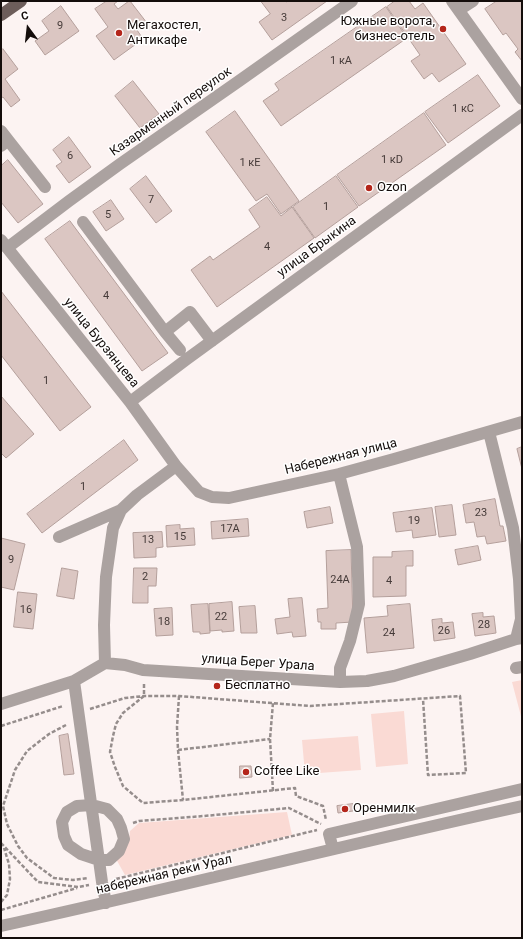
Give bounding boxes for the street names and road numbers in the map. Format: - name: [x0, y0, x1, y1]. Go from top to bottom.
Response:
- street label: Казарменный переулок: [107, 64, 235, 160]
- street label: улица Брыкина: [275, 213, 359, 281]
- street label: улица Бурзянцева: [60, 295, 142, 391]
- street label: Набережная улица: [283, 435, 399, 479]
- street label: улица Берег Урала: [201, 651, 315, 675]
- street label: набережная реки Урал: [94, 852, 234, 898]

